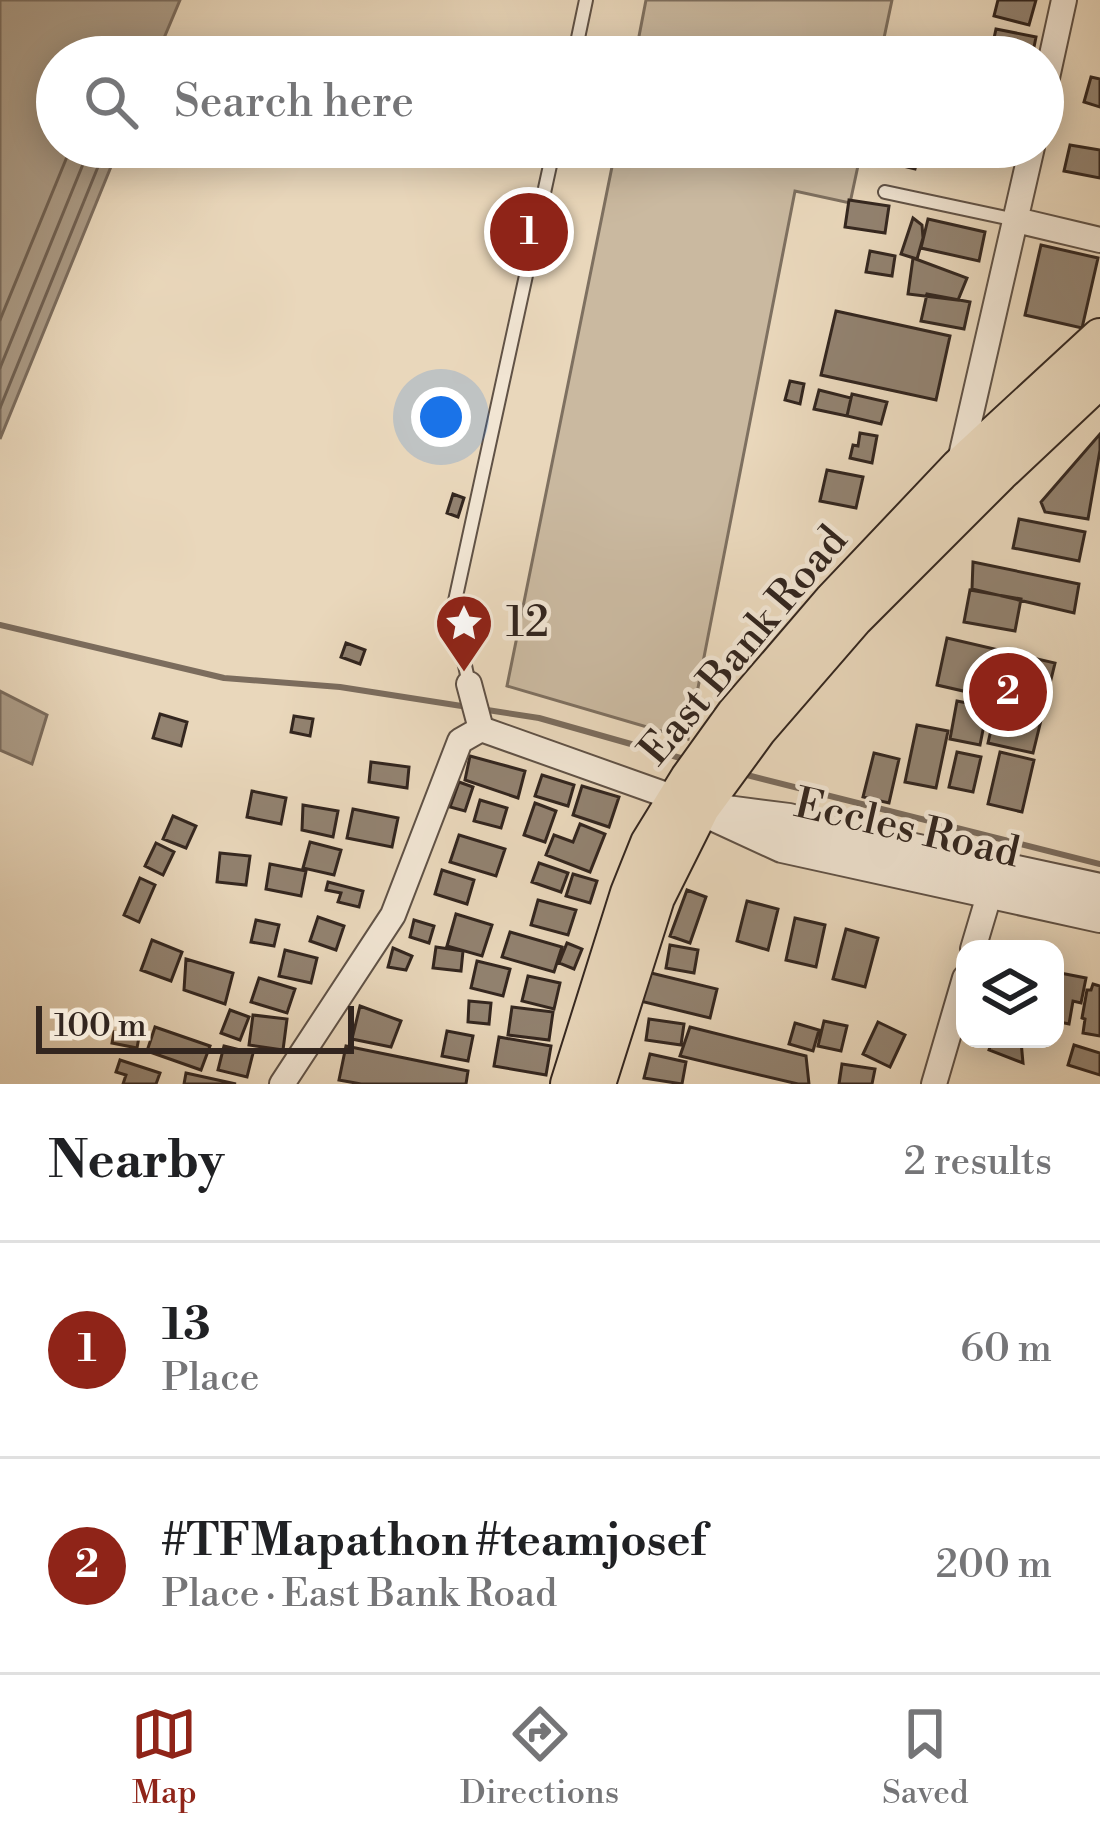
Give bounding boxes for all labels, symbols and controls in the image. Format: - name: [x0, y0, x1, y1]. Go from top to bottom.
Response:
- search box: [36, 36, 1064, 168]
- icon: search: [78, 69, 144, 135]
- text: Search here: [174, 74, 414, 131]
- pin: 1: [490, 187, 568, 277]
- your location: [411, 387, 471, 447]
- street label: East Bank Road: [628, 515, 860, 777]
- place icon: 12: [433, 592, 495, 674]
- place label: 12: [506, 597, 549, 650]
- pin: 2: [969, 647, 1047, 737]
- street label: Eccles Road: [789, 777, 1025, 881]
- map controls: [956, 940, 1064, 1048]
- button: layers: [956, 940, 1064, 1048]
- scale bar: [36, 1000, 354, 1053]
- text: 100 m: [54, 1006, 147, 1047]
- text: Nearby: [48, 1130, 224, 1194]
- text: 2 results: [904, 1138, 1052, 1187]
- text: 13: [162, 1297, 211, 1354]
- text: 1: [78, 1325, 96, 1374]
- text: 60 m: [960, 1325, 1052, 1374]
- text: Place: [162, 1354, 259, 1403]
- text: #TFMapathon #teamjosef: [162, 1513, 706, 1570]
- text: 2: [75, 1541, 99, 1590]
- text: 200 m: [936, 1541, 1052, 1590]
- text: Place · East Bank Road: [162, 1570, 557, 1619]
- tab: Map: [131, 1701, 197, 1814]
- tab: Directions: [460, 1701, 619, 1814]
- tab: Saved: [882, 1701, 969, 1814]

